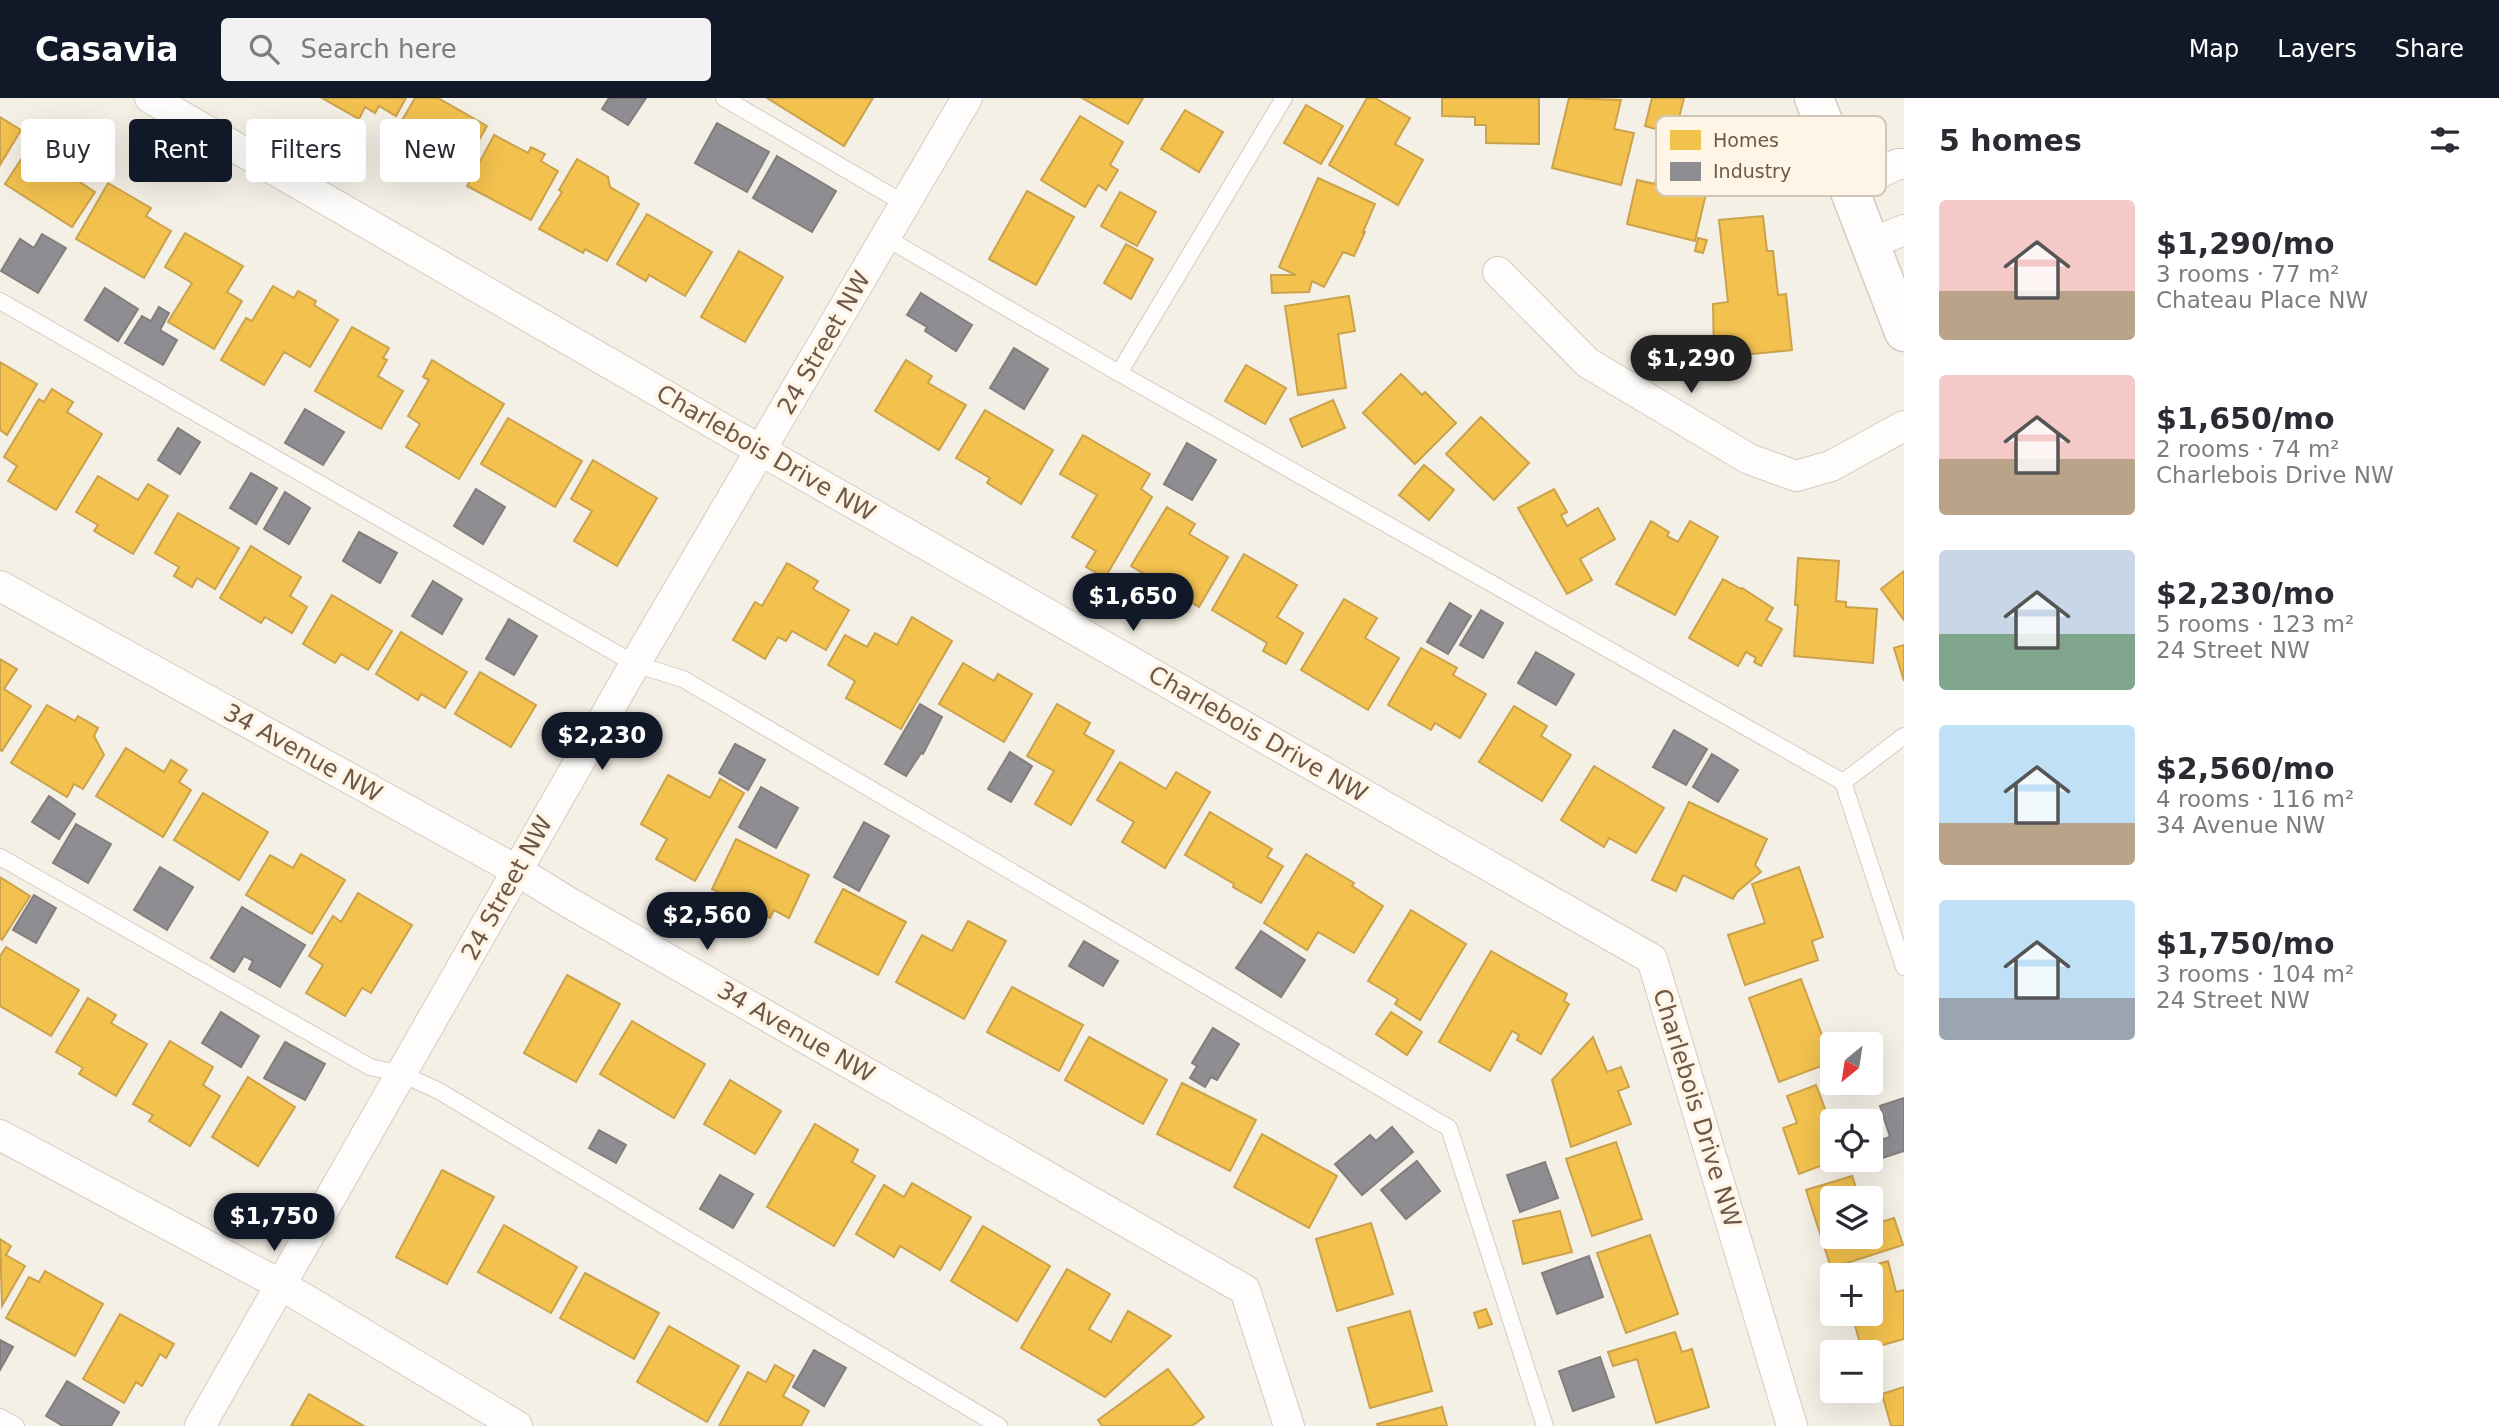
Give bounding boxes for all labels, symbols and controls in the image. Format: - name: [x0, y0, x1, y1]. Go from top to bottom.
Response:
- search box: [221, 18, 711, 81]
- text: Casavia: [35, 30, 179, 69]
- icon: search: [245, 30, 283, 68]
- text: Search here: [301, 34, 457, 64]
- text: Map: [2189, 35, 2239, 63]
- text: Layers: [2277, 35, 2357, 63]
- text: Share: [2395, 35, 2464, 63]
- legend: [1656, 116, 1886, 196]
- chip: Buy: [21, 119, 115, 182]
- chip: Rent: [129, 119, 232, 182]
- chip: Filters: [246, 119, 366, 182]
- chip: New: [380, 119, 480, 182]
- icon: filters: [2426, 121, 2464, 159]
- text: 5 homes: [1939, 123, 2082, 158]
- text: Homes: [1713, 129, 1779, 151]
- text: Industry: [1713, 160, 1791, 182]
- text: $1,290/mo: [2156, 226, 2335, 261]
- icon: home: [1995, 228, 2079, 312]
- text: 3 rooms · 77 m²: [2156, 261, 2340, 287]
- street label: 24 Street NW: [772, 267, 876, 419]
- text: Chateau Place NW: [2156, 287, 2368, 313]
- pin: $1,290: [1634, 336, 1748, 395]
- text: $1,290: [1647, 345, 1735, 371]
- street label: Charlebois Drive NW: [652, 379, 880, 527]
- text: $1,650/mo: [2156, 401, 2335, 436]
- icon: home: [1995, 403, 2079, 487]
- text: 2 rooms · 74 m²: [2156, 436, 2340, 462]
- text: Charlebois Drive NW: [2156, 462, 2394, 488]
- pin: $1,650: [1076, 574, 1190, 633]
- text: $2,230/mo: [2156, 576, 2335, 611]
- icon: home: [1995, 578, 2079, 662]
- text: $1,650: [1089, 583, 1177, 609]
- text: 5 rooms · 123 m²: [2156, 611, 2354, 637]
- text: 24 Street NW: [2156, 637, 2310, 663]
- street label: Charlebois Drive NW: [1144, 660, 1372, 808]
- street label: 34 Avenue NW: [219, 698, 387, 808]
- pin: $2,230: [545, 712, 659, 772]
- text: $2,230: [558, 722, 646, 748]
- text: $2,560/mo: [2156, 751, 2335, 786]
- icon: home: [1995, 753, 2079, 837]
- text: 4 rooms · 116 m²: [2156, 786, 2354, 812]
- street label: 24 Street NW: [456, 811, 558, 965]
- text: 34 Avenue NW: [2156, 812, 2325, 838]
- pin: $2,560: [650, 892, 764, 952]
- text: $2,560: [663, 902, 751, 928]
- text: $1,750/mo: [2156, 926, 2335, 961]
- icon: home: [1995, 928, 2079, 1012]
- text: 3 rooms · 104 m²: [2156, 961, 2354, 987]
- street label: 34 Avenue NW: [713, 976, 879, 1088]
- street label: Charlebois Drive NW: [1647, 985, 1747, 1231]
- text: 24 Street NW: [2156, 987, 2310, 1013]
- north arrow: [1820, 1032, 1883, 1096]
- map controls: [1820, 1032, 1883, 1403]
- button: locate: [1820, 1109, 1883, 1172]
- button: layers: [1820, 1186, 1883, 1249]
- pin: $1,750: [217, 1194, 331, 1253]
- text: $1,750: [230, 1203, 318, 1229]
- button: +: [1820, 1263, 1883, 1326]
- button: −: [1820, 1340, 1883, 1403]

